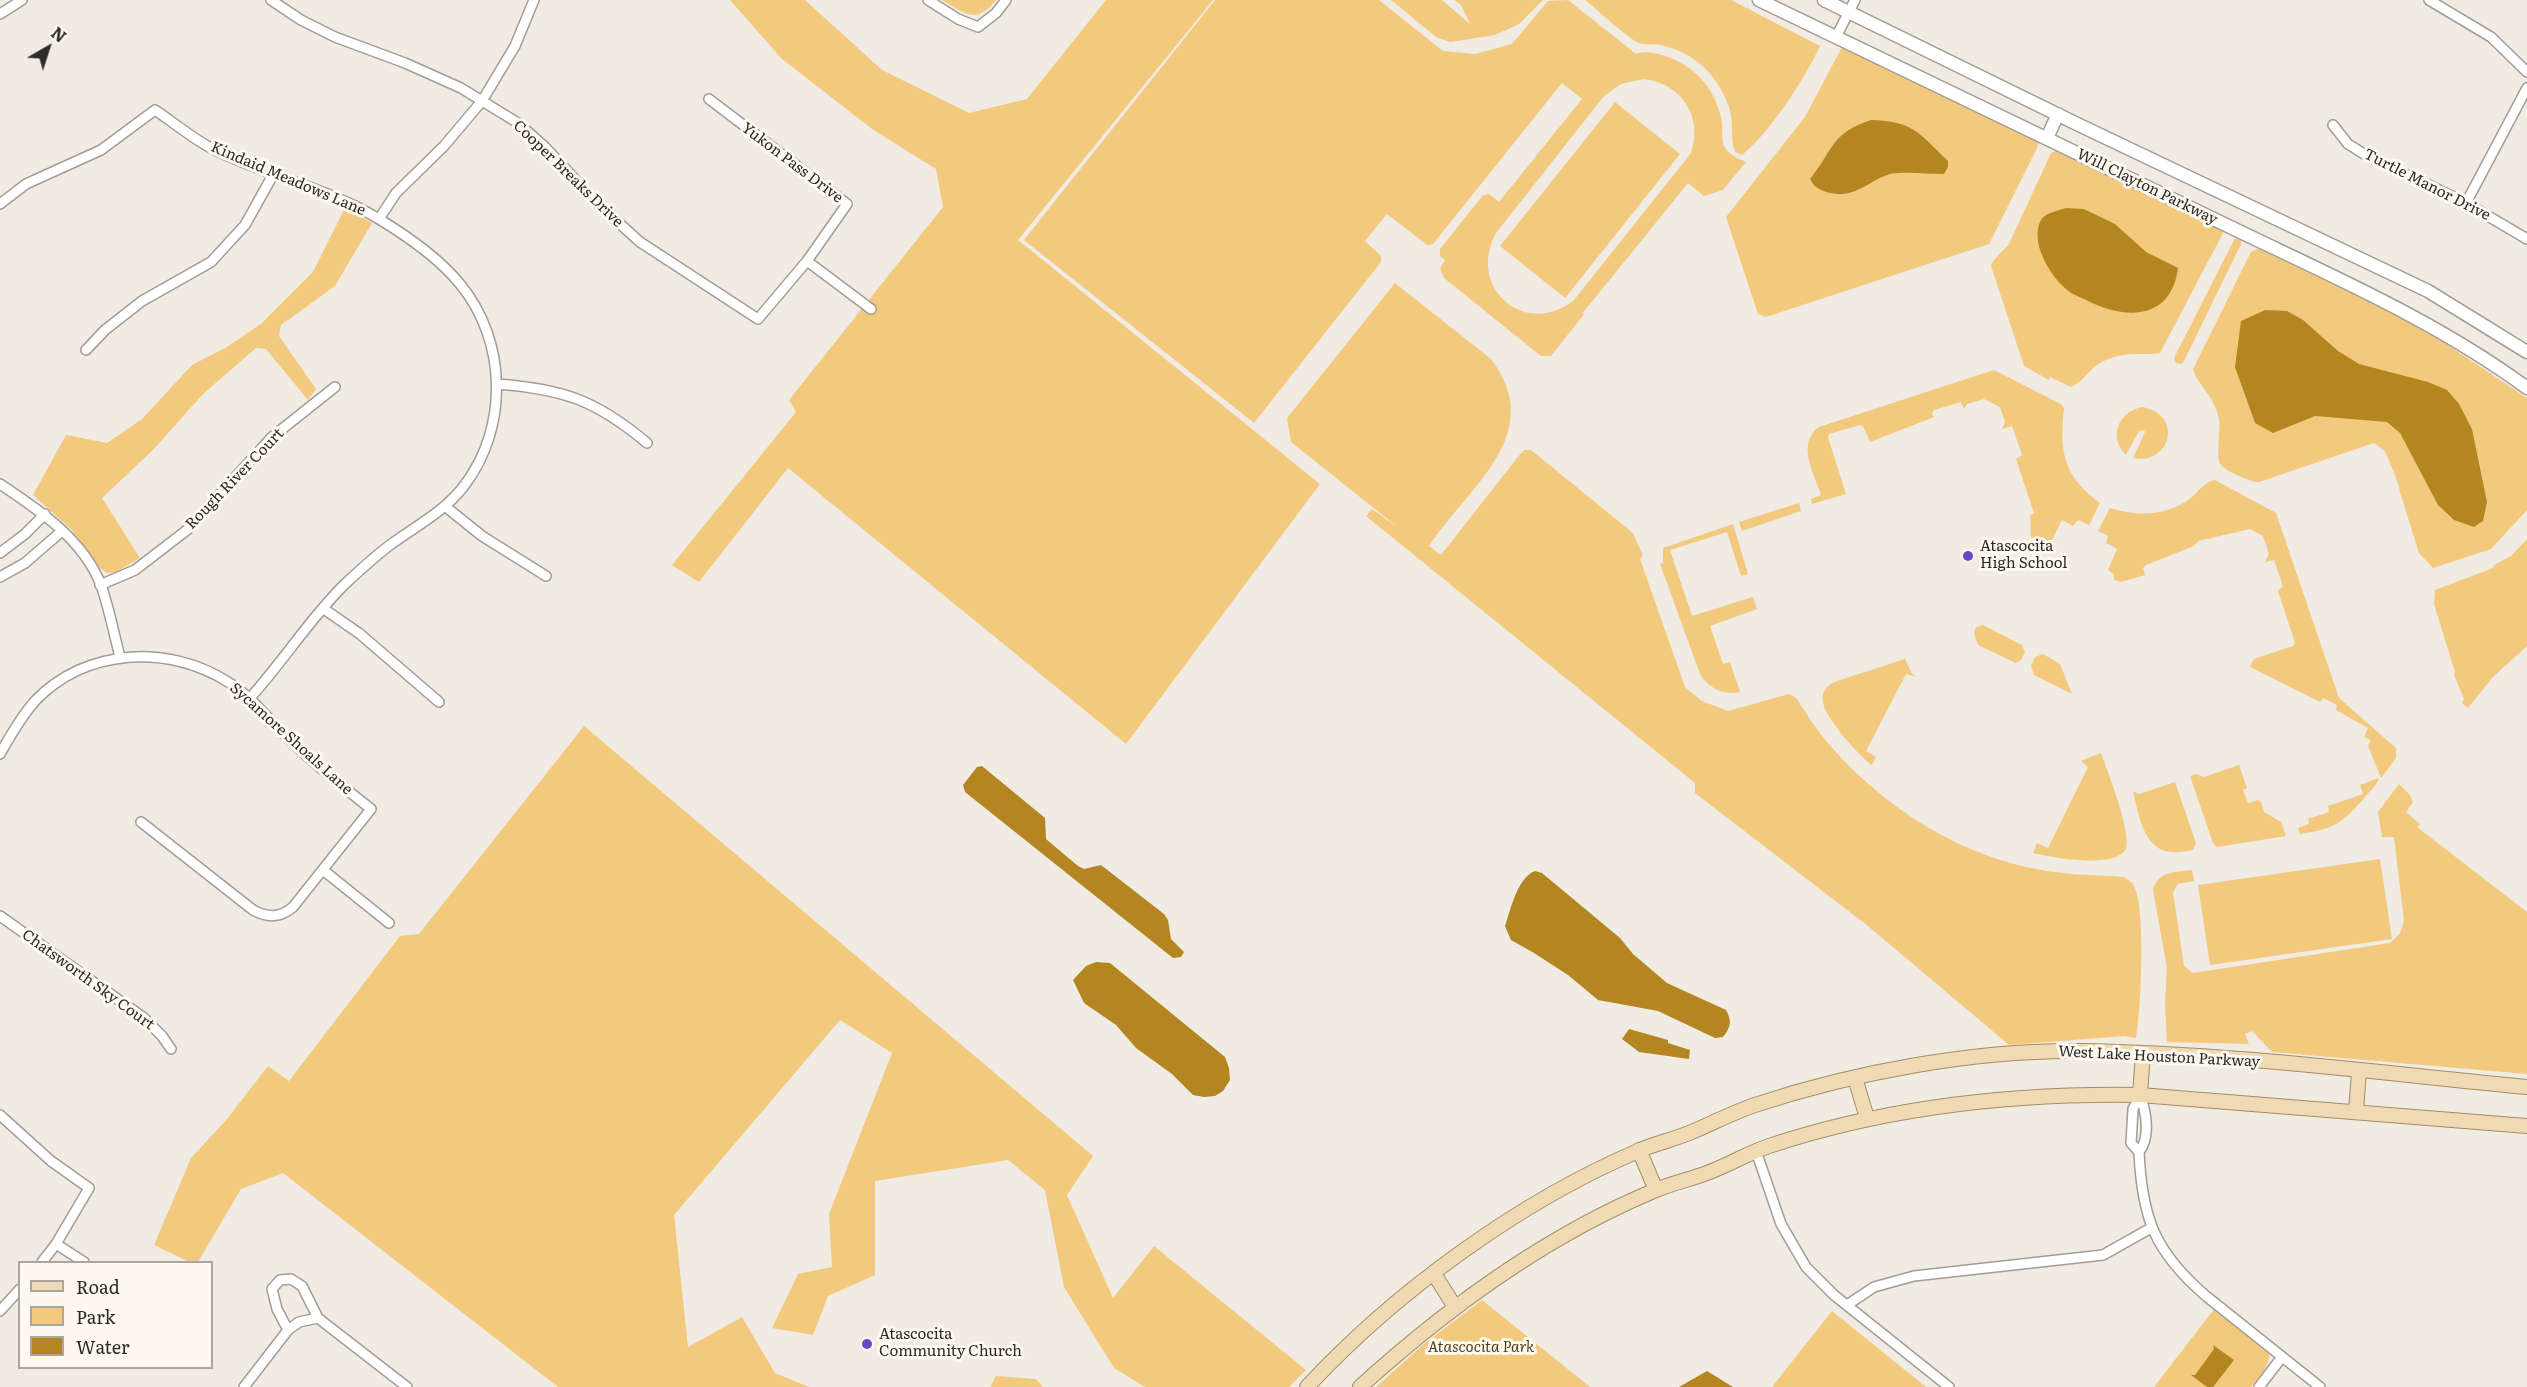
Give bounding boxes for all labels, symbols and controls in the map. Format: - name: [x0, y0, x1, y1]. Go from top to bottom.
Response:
- north arrow: [18, 18, 78, 78]
- text: N: [47, 20, 72, 48]
- street label: Cooper Breaks Drive: [509, 117, 627, 231]
- street label: Yukon Pass Drive: [738, 119, 846, 207]
- street label: Kindaid Meadows Lane: [208, 138, 368, 220]
- street label: Will Clayton Parkway: [2074, 145, 2220, 229]
- street label: Turtle Manor Drive: [2361, 145, 2493, 225]
- street label: Rough River Court: [182, 425, 288, 533]
- place label: Atascocita High School: [1980, 538, 2067, 573]
- marker: Atascocita High School: [1961, 549, 1975, 563]
- street label: Sycamore Shoals Lane: [226, 679, 356, 799]
- street label: Chatsworth Sky Court: [18, 926, 158, 1034]
- street label: West Lake Houston Parkway: [2058, 1043, 2260, 1071]
- legend: [18, 1261, 213, 1369]
- text: Road: [76, 1273, 120, 1300]
- text: Park: [76, 1303, 115, 1330]
- place label: Atascocita Community Church: [879, 1326, 1022, 1361]
- text: Water: [76, 1333, 129, 1360]
- marker: Atascocita Community Church: [860, 1337, 874, 1351]
- park label: Atascocita Park: [1428, 1339, 1534, 1357]

